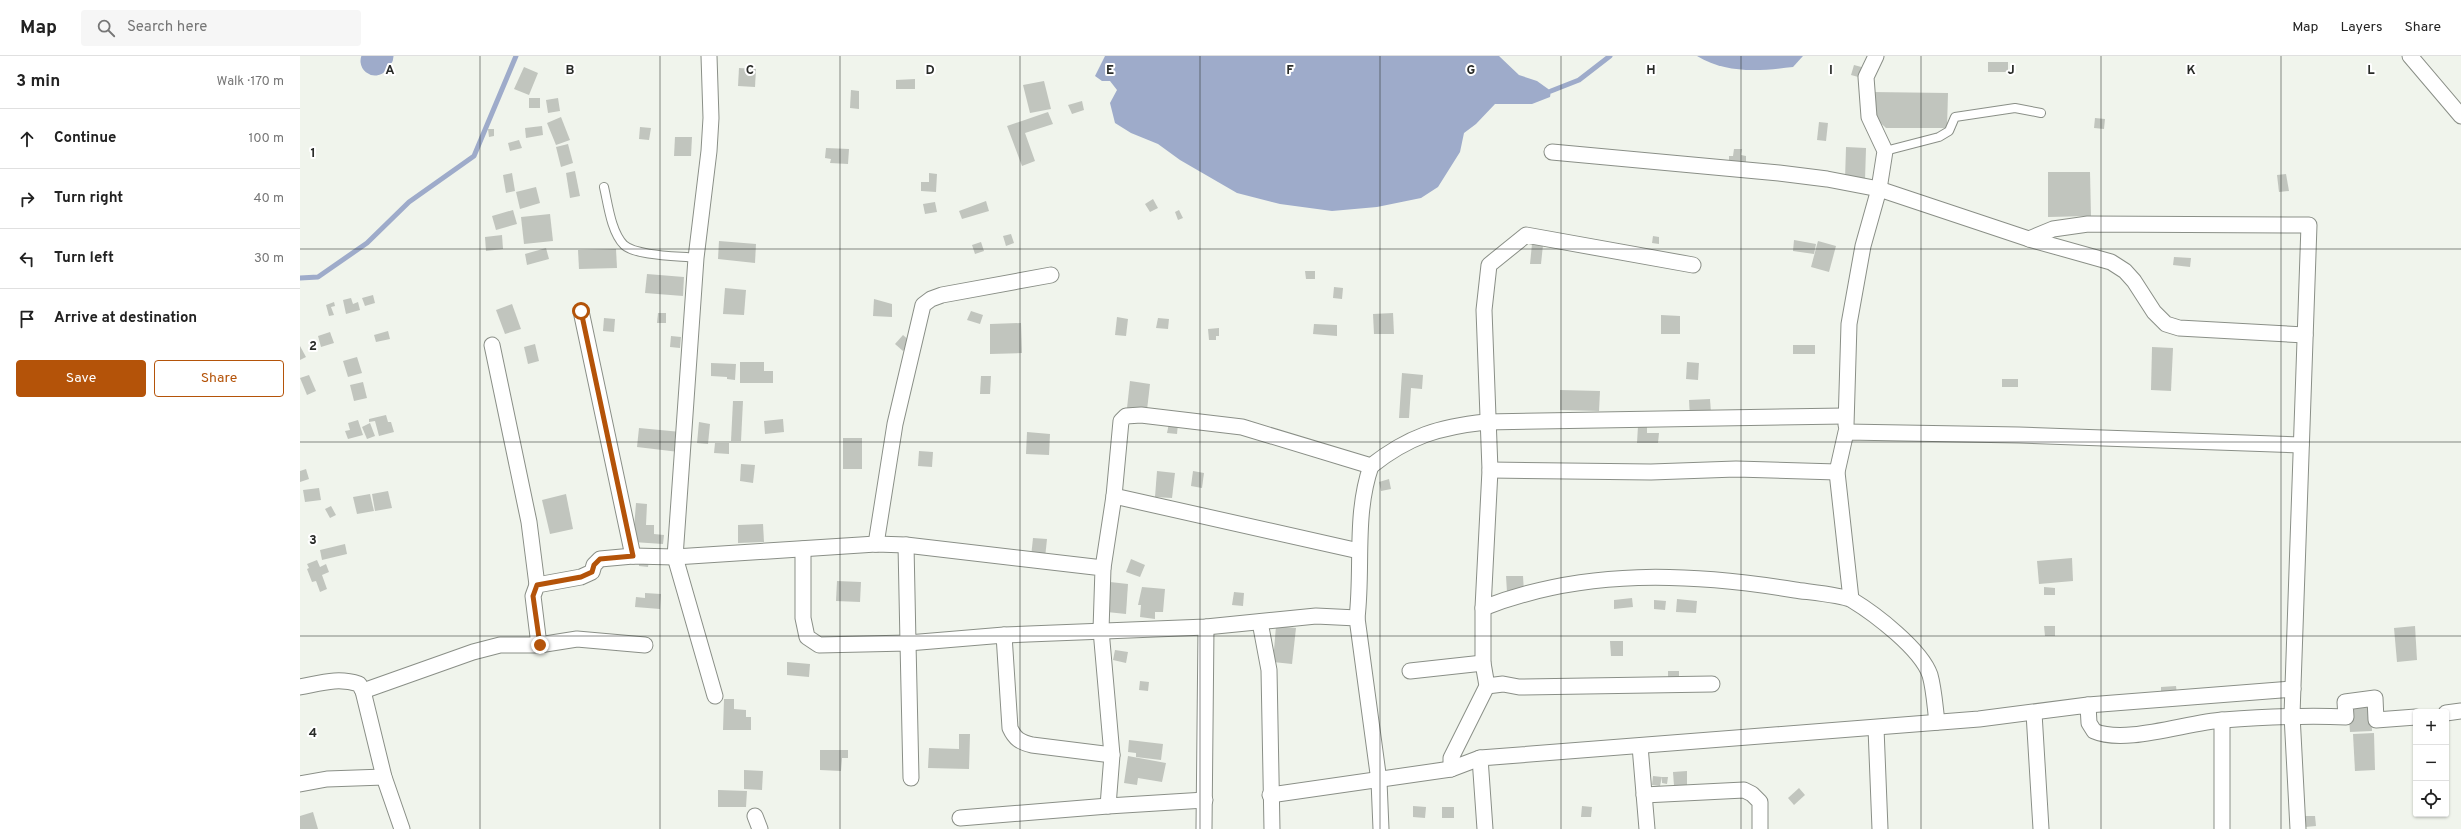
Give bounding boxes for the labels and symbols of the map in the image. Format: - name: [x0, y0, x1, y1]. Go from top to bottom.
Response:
- text: A: [385, 63, 395, 79]
- text: B: [566, 63, 575, 79]
- text: C: [746, 63, 754, 79]
- text: D: [925, 63, 935, 79]
- text: E: [1106, 63, 1114, 79]
- text: F: [1286, 63, 1294, 79]
- text: G: [1467, 63, 1476, 79]
- text: H: [1646, 63, 1656, 79]
- text: I: [1829, 63, 1833, 79]
- text: J: [2007, 63, 2015, 79]
- text: K: [2186, 63, 2196, 79]
- text: L: [2367, 63, 2375, 79]
- text: 1: [310, 146, 316, 162]
- route start: [572, 302, 590, 320]
- text: 2: [309, 339, 317, 355]
- text: 3: [309, 533, 317, 549]
- route end: [531, 636, 549, 654]
- text: 4: [309, 726, 317, 742]

